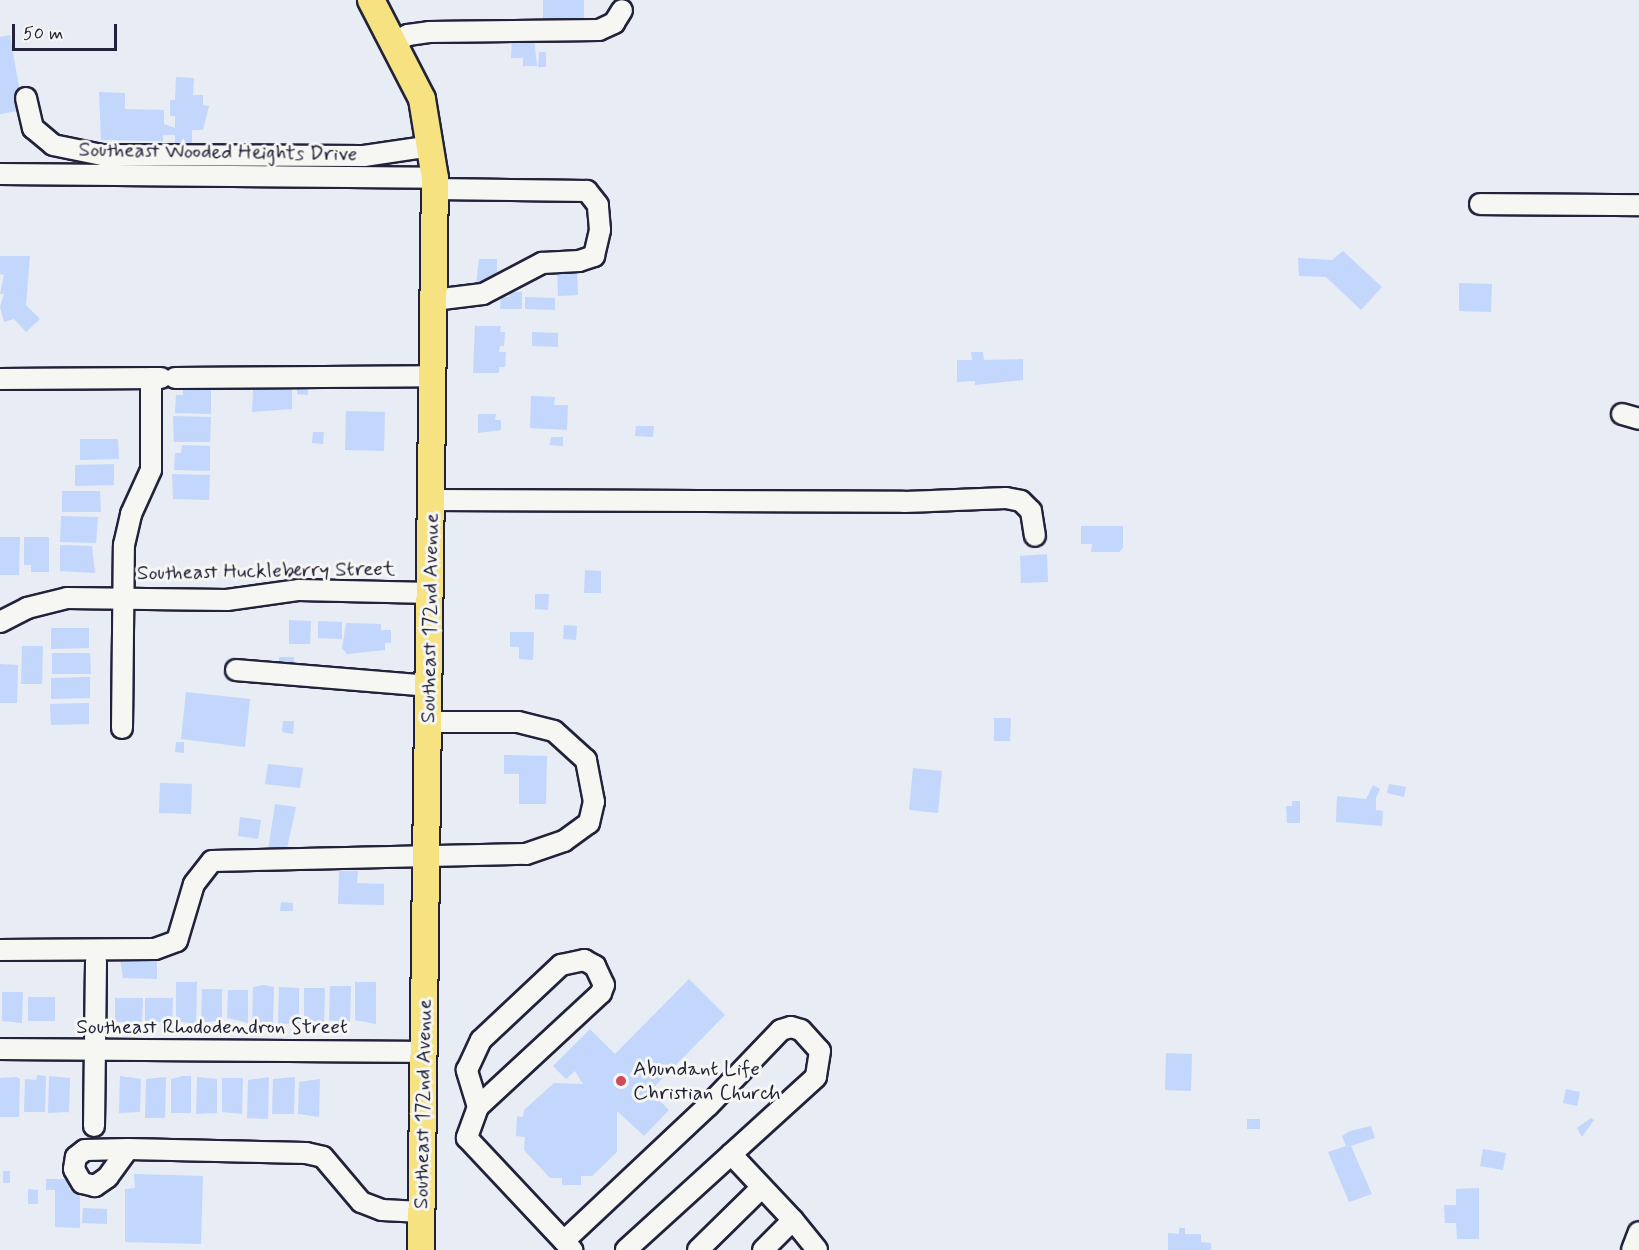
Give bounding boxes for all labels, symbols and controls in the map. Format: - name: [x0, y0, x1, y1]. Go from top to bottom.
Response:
- scale bar: [15, 12, 120, 50]
- text: 50 m: [23, 22, 63, 46]
- street label: Southeast Wooded Heights Drive: [79, 137, 357, 167]
- street label: Southeast 172nd Avenue: [416, 512, 444, 724]
- street label: Southeast Huckleberry Street: [137, 556, 395, 586]
- street label: Southeast 172nd Avenue: [409, 998, 437, 1210]
- street label: Southeast Rhododendron Street: [75, 1014, 349, 1040]
- place label: Abundant Life Christian Church: [633, 1056, 786, 1106]
- marker: Abundant Life Christian Church: [614, 1074, 628, 1088]

